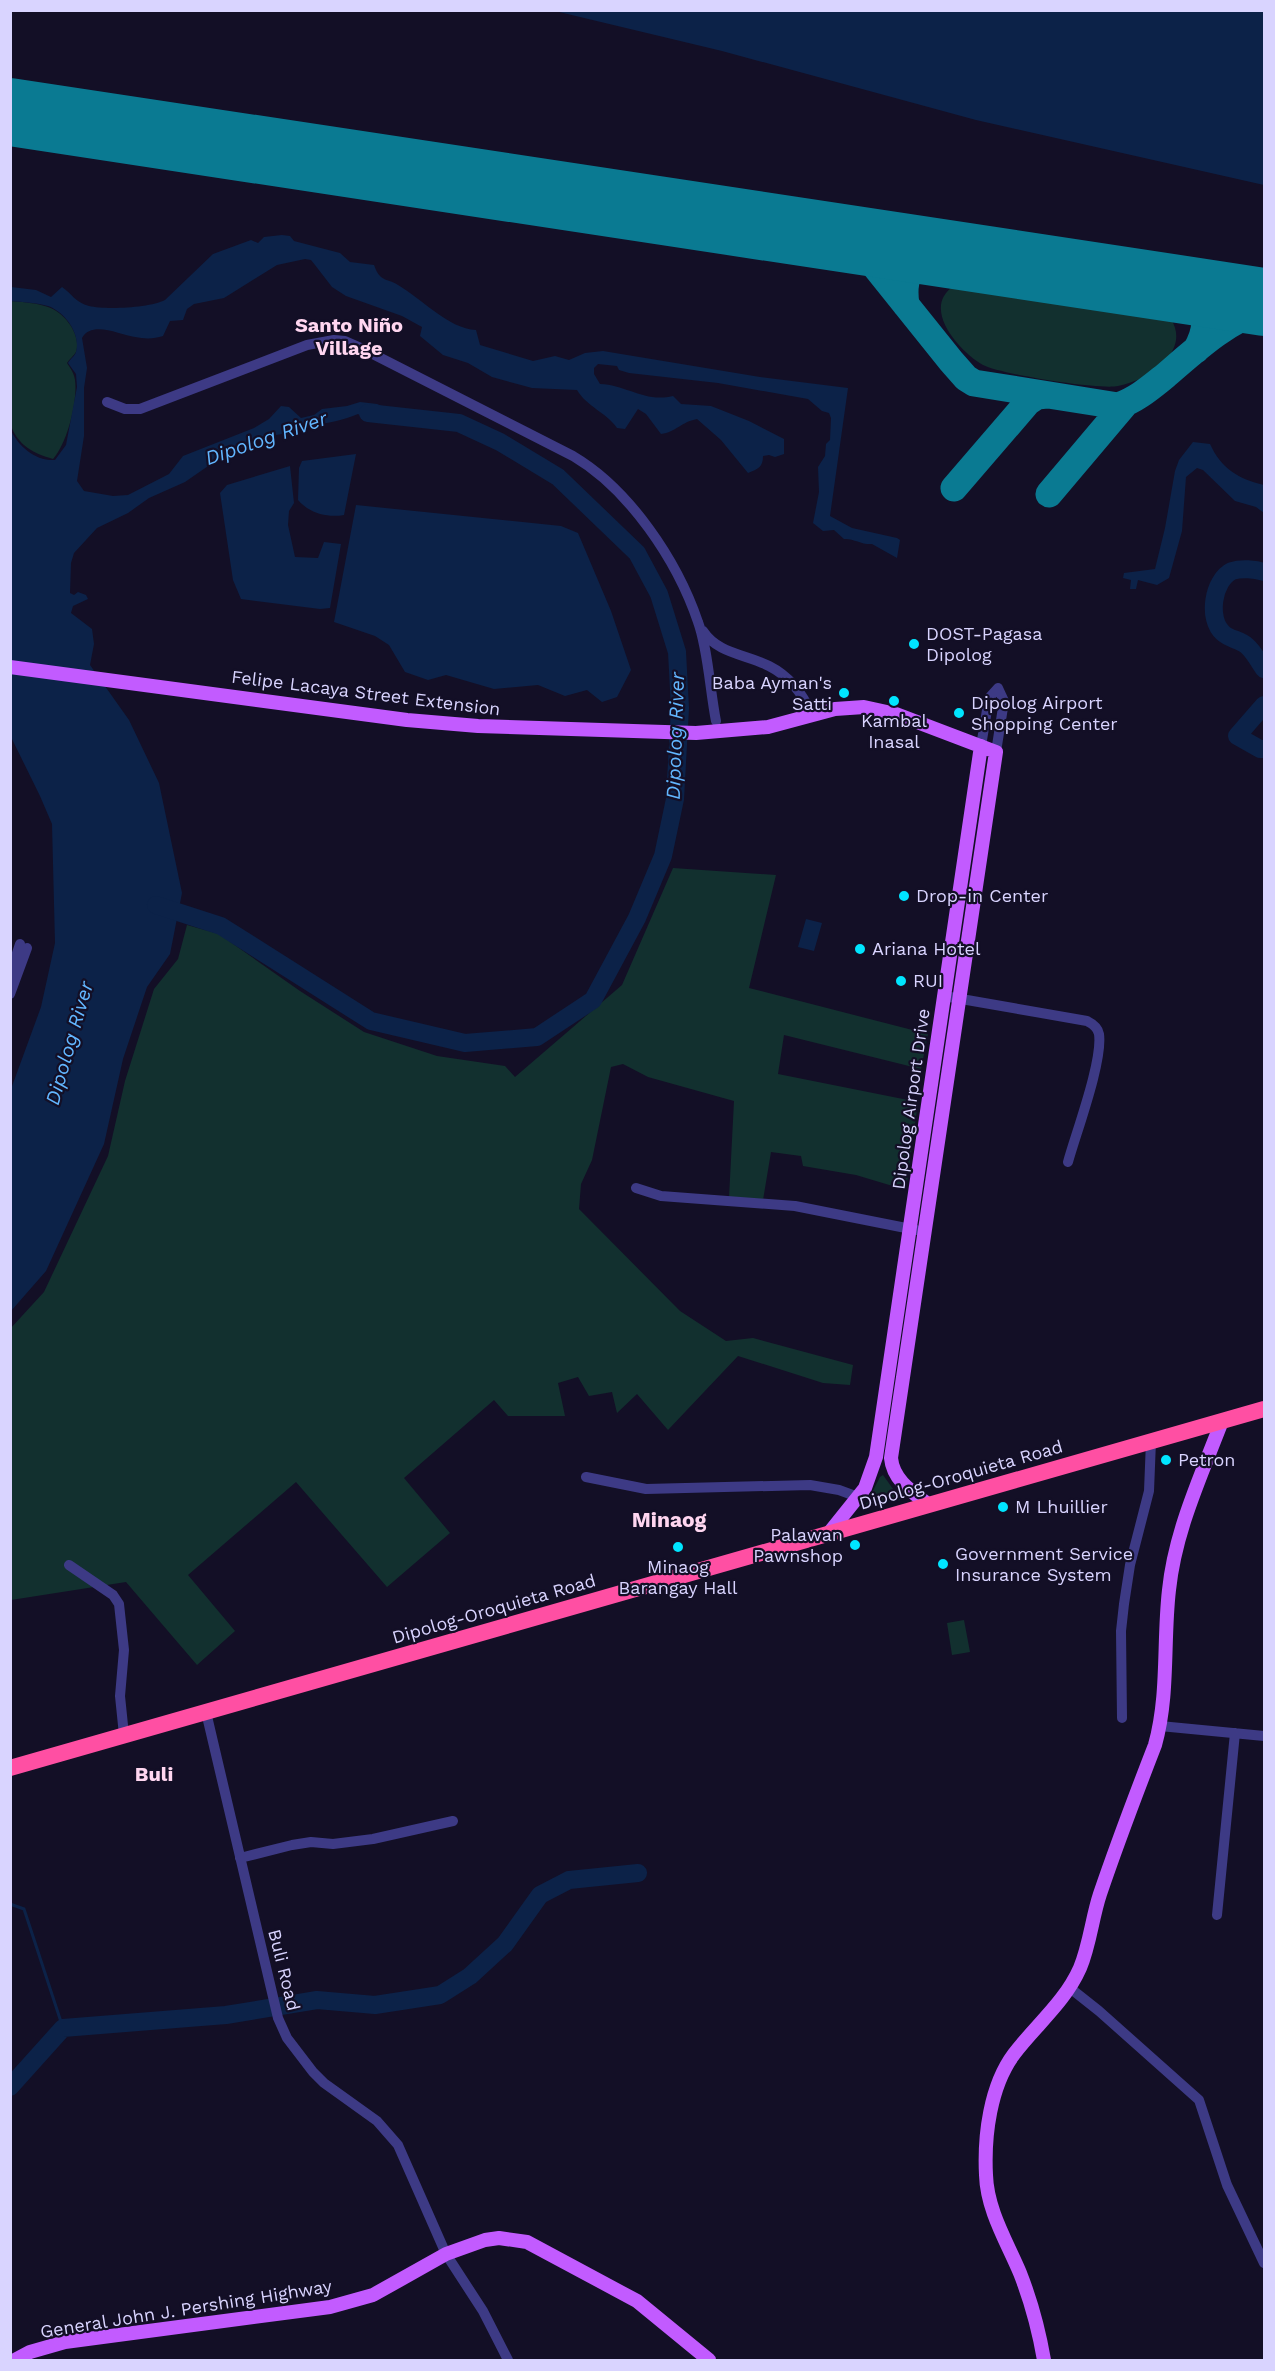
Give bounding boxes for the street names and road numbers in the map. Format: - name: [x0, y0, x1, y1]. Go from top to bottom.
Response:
- street label: Felipe Lacaya Street Extension: [230, 666, 502, 719]
- street label: Dipolog Airport Drive: [887, 1007, 934, 1191]
- street label: Dipolog-Oroquieta Road: [857, 1435, 1065, 1514]
- street label: Dipolog-Oroquieta Road: [390, 1569, 598, 1648]
- street label: Buli Road: [264, 1927, 305, 2013]
- street label: General John J. Pershing Highway: [39, 2275, 334, 2342]

